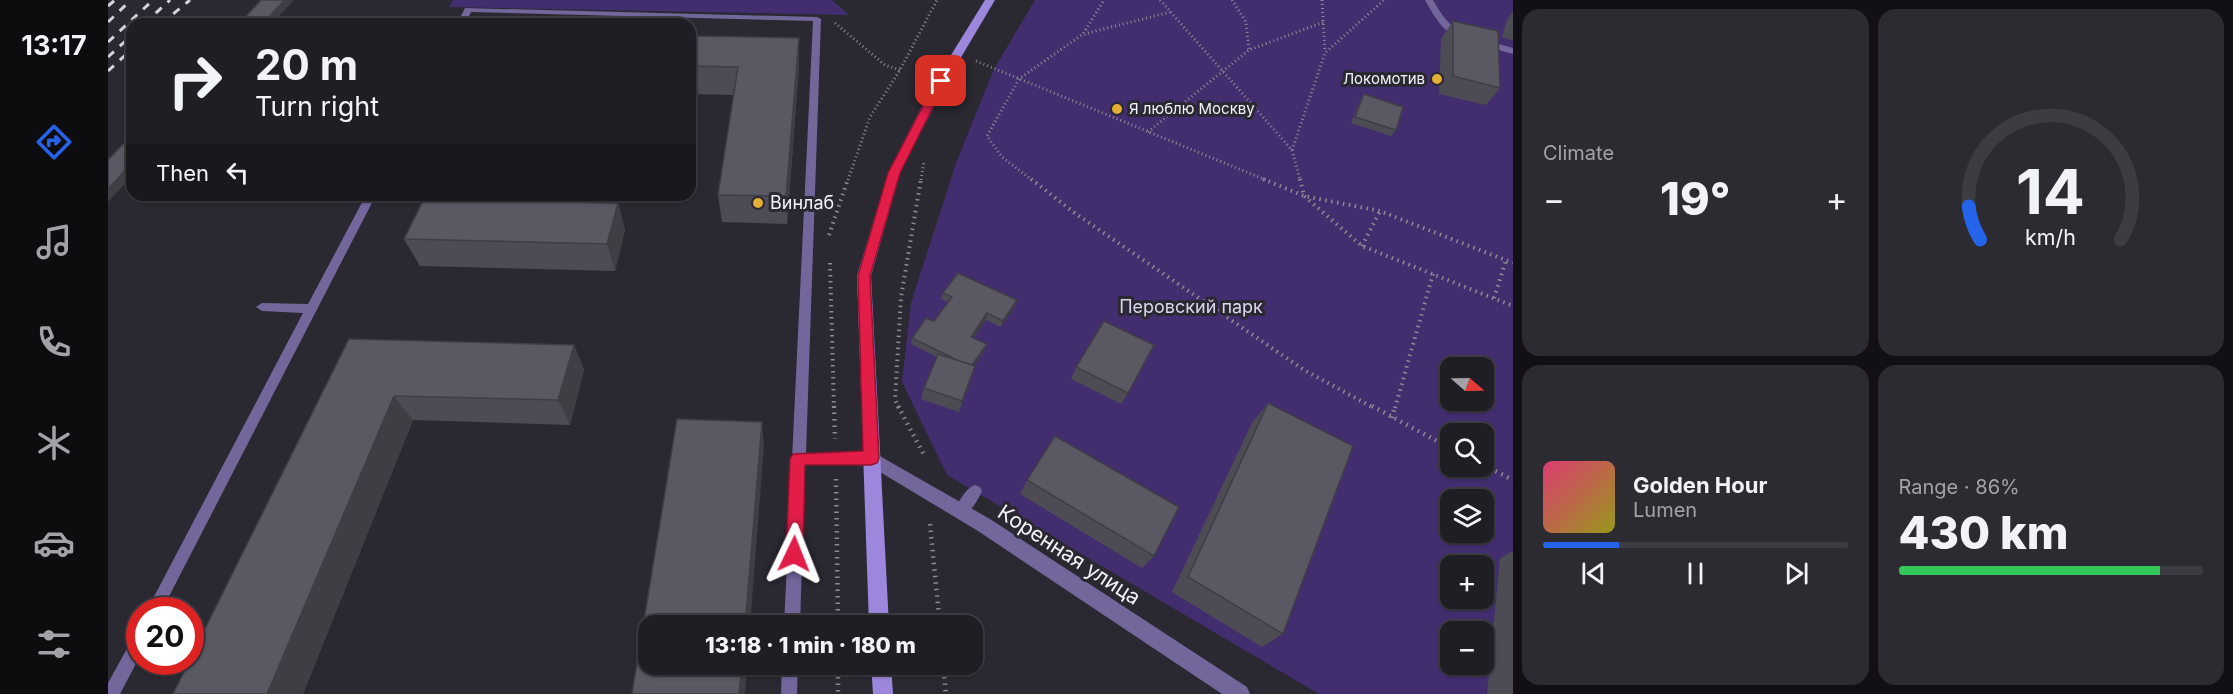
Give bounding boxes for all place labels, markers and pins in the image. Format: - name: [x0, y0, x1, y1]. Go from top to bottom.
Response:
- pin: [915, 55, 966, 106]
- place label: Локомотив: [1343, 69, 1425, 88]
- marker: Локомотив: [1430, 72, 1444, 86]
- place label: Я люблю Москву: [1129, 99, 1255, 118]
- marker: Я люблю Москву: [1110, 102, 1124, 116]
- place label: Винлаб: [770, 192, 834, 213]
- marker: Винлаб: [751, 196, 765, 210]

